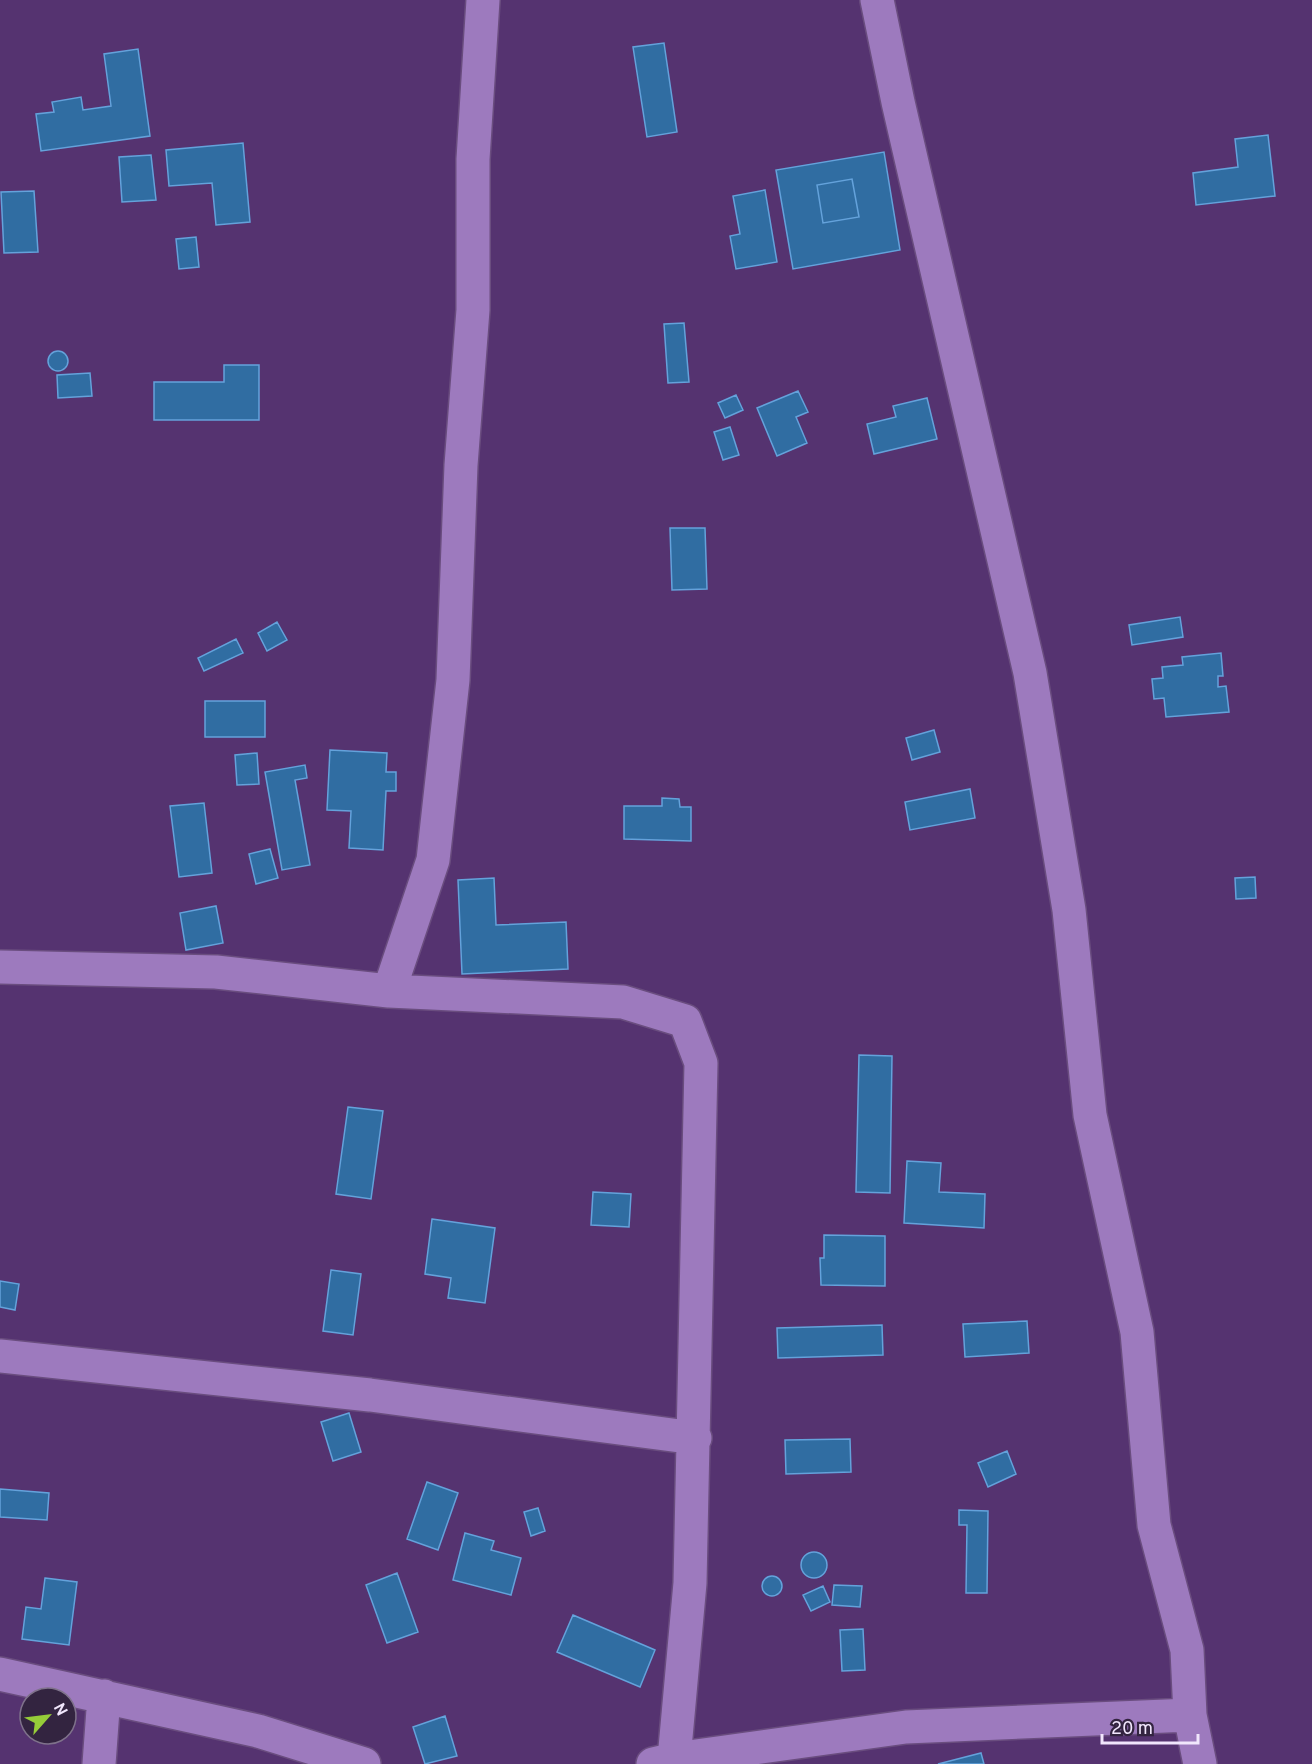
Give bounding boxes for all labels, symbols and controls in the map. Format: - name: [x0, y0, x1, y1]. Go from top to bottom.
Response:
- north arrow: [18, 1686, 78, 1746]
- text: N: [48, 1700, 71, 1720]
- scale bar: [1102, 1707, 1198, 1745]
- text: 20 m: [1111, 1718, 1153, 1741]

